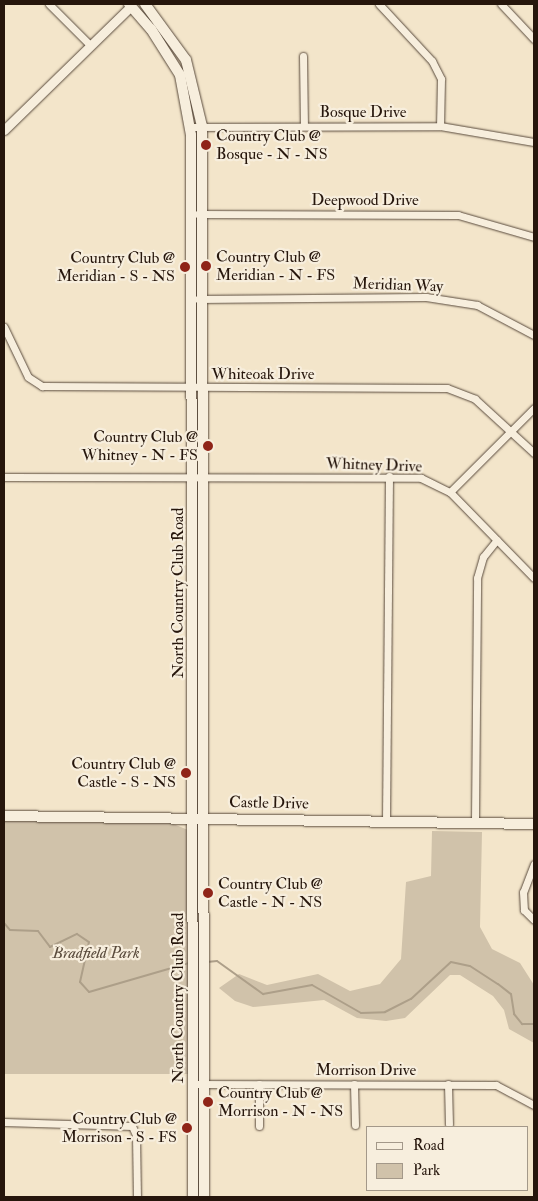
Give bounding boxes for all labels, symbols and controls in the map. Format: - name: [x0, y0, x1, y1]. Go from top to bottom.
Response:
- street label: Bosque Drive: [320, 102, 406, 122]
- place label: Country Club @ Bosque - N - NS: [216, 126, 328, 164]
- marker: Country Club @ Bosque - N - NS: [200, 139, 212, 151]
- street label: Deepwood Drive: [311, 190, 419, 210]
- place label: Country Club @ Meridian - N - FS: [216, 247, 335, 285]
- place label: Country Club @ Meridian - S - NS: [57, 248, 175, 286]
- marker: Country Club @ Meridian - N - FS: [200, 260, 212, 272]
- marker: Country Club @ Meridian - S - NS: [179, 261, 191, 273]
- street label: Meridian Way: [352, 274, 444, 296]
- street label: Whiteoak Drive: [212, 364, 314, 384]
- place label: Country Club @ Whitney - N - FS: [82, 427, 198, 465]
- marker: Country Club @ Whitney - N - FS: [202, 440, 214, 452]
- street label: Whitney Drive: [326, 454, 422, 476]
- street label: North Country Club Road: [168, 508, 188, 678]
- place label: Country Club @ Castle - S - NS: [71, 754, 176, 792]
- marker: Country Club @ Castle - S - NS: [180, 767, 192, 779]
- street label: Castle Drive: [229, 793, 309, 813]
- place label: Country Club @ Castle - N - NS: [218, 874, 323, 912]
- marker: Country Club @ Castle - N - NS: [202, 887, 214, 899]
- street label: North Country Club Road: [168, 913, 188, 1083]
- park label: Bradfield Park: [52, 943, 140, 963]
- street label: Morrison Drive: [316, 1060, 416, 1080]
- place label: Country Club @ Morrison - N - NS: [218, 1083, 343, 1121]
- marker: Country Club @ Morrison - N - NS: [202, 1096, 214, 1108]
- place label: Country Club @ Morrison - S - FS: [62, 1109, 177, 1147]
- marker: Country Club @ Morrison - S - FS: [181, 1122, 193, 1134]
- legend: [366, 1126, 528, 1191]
- text: Road: [413, 1136, 444, 1155]
- text: Park: [413, 1161, 440, 1180]

